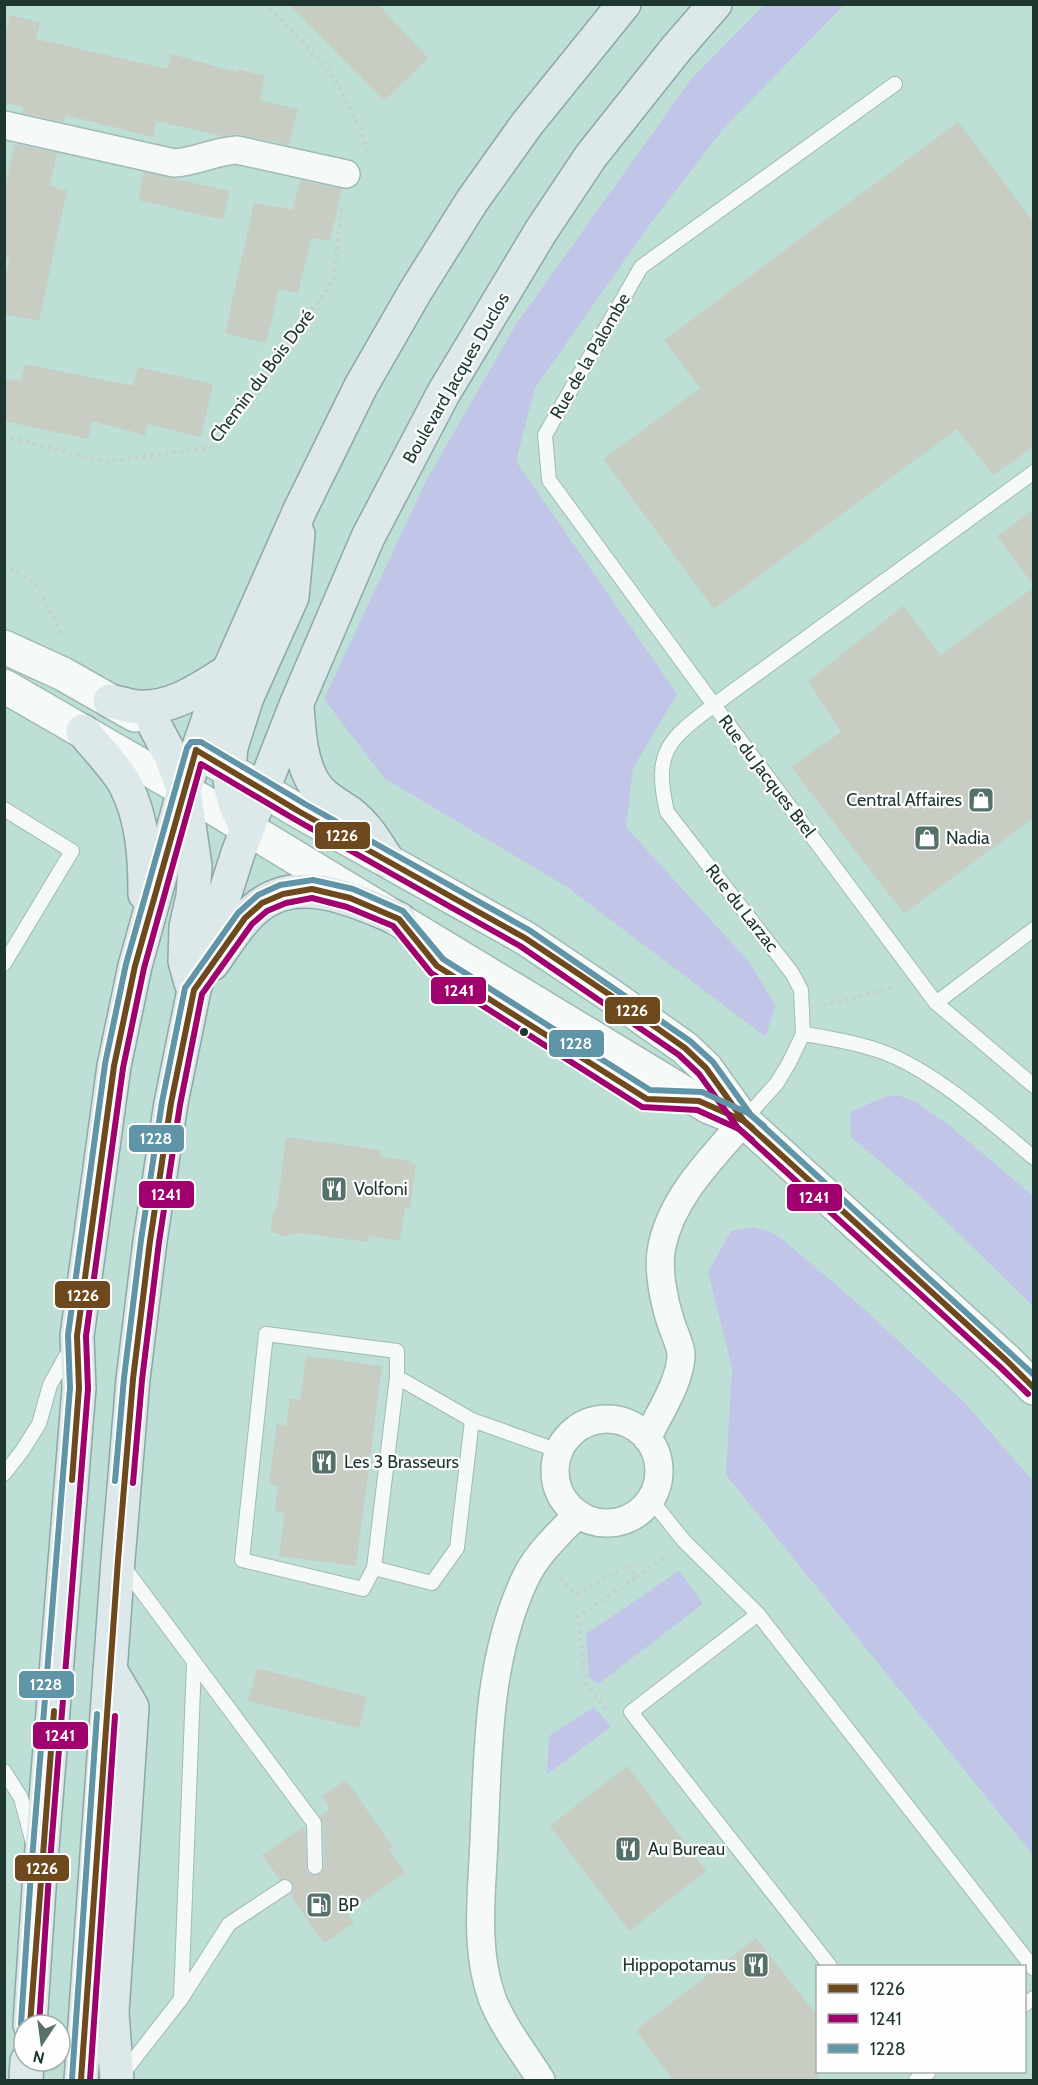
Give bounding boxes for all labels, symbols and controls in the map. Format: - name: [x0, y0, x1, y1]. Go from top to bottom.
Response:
- street label: Boulevard Jacques Duclos: [398, 289, 514, 467]
- street label: Rue de la Palombe: [545, 289, 635, 423]
- street label: Chemin du Bois Doré: [205, 305, 319, 447]
- street label: Rue du Jacques Brel: [714, 710, 821, 842]
- shop icon: Central Affaires: [966, 785, 996, 815]
- place label: Central Affaires: [846, 789, 962, 811]
- line badge: 1226: [314, 821, 371, 850]
- shop icon: Nadia: [912, 823, 942, 853]
- text: 1226: [326, 826, 358, 845]
- place label: Nadia: [946, 827, 990, 849]
- street label: Rue du Larzac: [701, 860, 783, 956]
- line badge: 1241: [430, 976, 487, 1005]
- text: 1241: [444, 981, 474, 1000]
- line badge: 1226: [604, 996, 661, 1025]
- text: 1226: [616, 1001, 648, 1020]
- unlabelled marker: [518, 1026, 530, 1038]
- line badge: 1228: [548, 1029, 605, 1058]
- text: 1228: [560, 1034, 592, 1053]
- line badge: 1228: [128, 1124, 185, 1153]
- text: 1228: [140, 1129, 172, 1148]
- restaurant icon: Volfoni: [319, 1174, 349, 1204]
- place label: Volfoni: [354, 1178, 408, 1200]
- line badge: 1241: [138, 1180, 195, 1209]
- line badge: 1241: [786, 1183, 843, 1212]
- text: 1241: [151, 1185, 181, 1204]
- text: 1241: [799, 1188, 829, 1207]
- line badge: 1226: [54, 1280, 111, 1309]
- text: 1226: [67, 1286, 99, 1305]
- restaurant icon: Les 3 Brasseurs: [309, 1447, 339, 1477]
- place label: Les 3 Brasseurs: [344, 1451, 459, 1473]
- line badge: 1228: [18, 1670, 75, 1699]
- text: 1228: [30, 1675, 62, 1694]
- line badge: 1241: [32, 1721, 89, 1750]
- text: 1241: [45, 1726, 75, 1745]
- restaurant icon: Au Bureau: [613, 1834, 643, 1864]
- place label: Au Bureau: [648, 1838, 725, 1860]
- line badge: 1226: [14, 1854, 70, 1882]
- text: 1226: [26, 1859, 58, 1878]
- fuel station icon: BP: [304, 1890, 334, 1920]
- place label: BP: [338, 1894, 359, 1916]
- restaurant icon: Hippopotamus: [741, 1950, 771, 1980]
- place label: Hippopotamus: [623, 1954, 736, 1976]
- legend: [816, 1965, 1026, 2073]
- text: 1226: [870, 1978, 905, 2000]
- text: 1241: [870, 2008, 902, 2030]
- north arrow: [12, 2013, 72, 2073]
- text: 1228: [870, 2038, 906, 2060]
- text: N: [31, 2047, 46, 2068]

